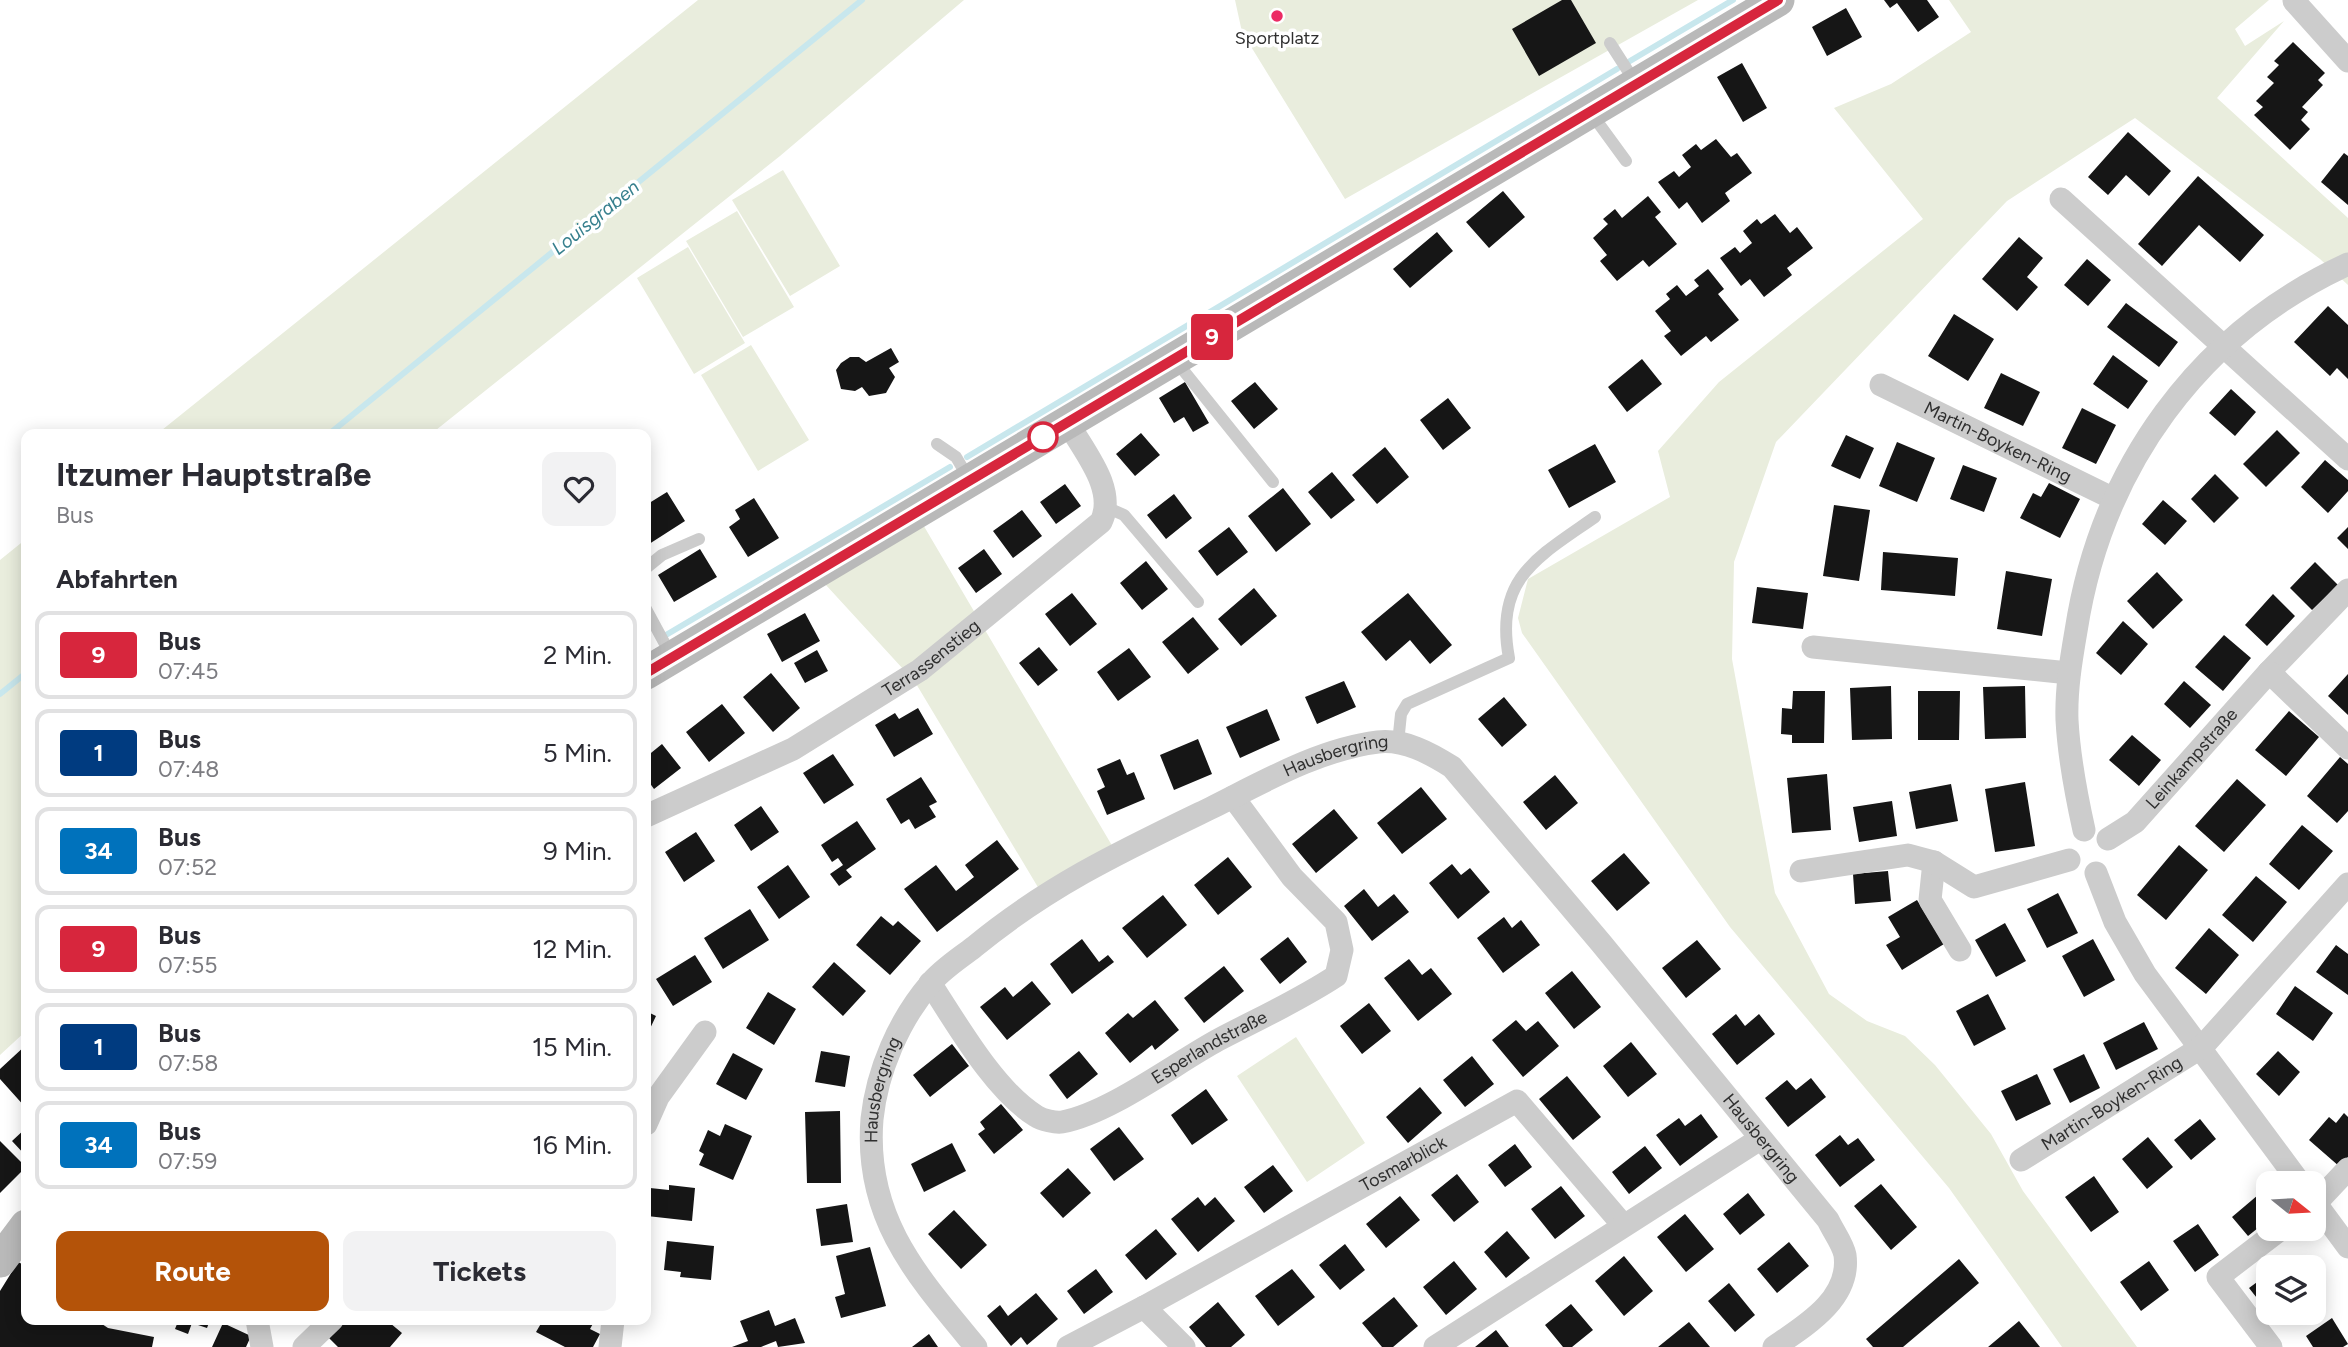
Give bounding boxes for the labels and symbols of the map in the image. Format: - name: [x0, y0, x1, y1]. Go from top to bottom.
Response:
- marker: Sportplatz: [1269, 8, 1285, 24]
- place label: Sportplatz: [1235, 27, 1319, 49]
- water label: Louisgraben: [547, 175, 644, 260]
- line badge: 9: [1189, 314, 1235, 360]
- street label: Martin-Boyken-Ring: [1920, 397, 2075, 488]
- unlabelled marker: [1028, 422, 1058, 452]
- street label: Terrassenstieg: [878, 615, 984, 702]
- street label: Leinkampstraße: [2141, 704, 2243, 813]
- street label: Hausbergring: [1280, 730, 1389, 782]
- street label: Esperlandstraße: [1147, 1006, 1271, 1089]
- street label: Hausbergring: [860, 1033, 905, 1143]
- street label: Martin-Boyken-Ring: [2037, 1051, 2186, 1156]
- street label: Hausbergring: [1718, 1089, 1804, 1188]
- street label: Tosmarblick: [1356, 1131, 1450, 1197]
- north arrow: [2256, 1171, 2326, 1241]

